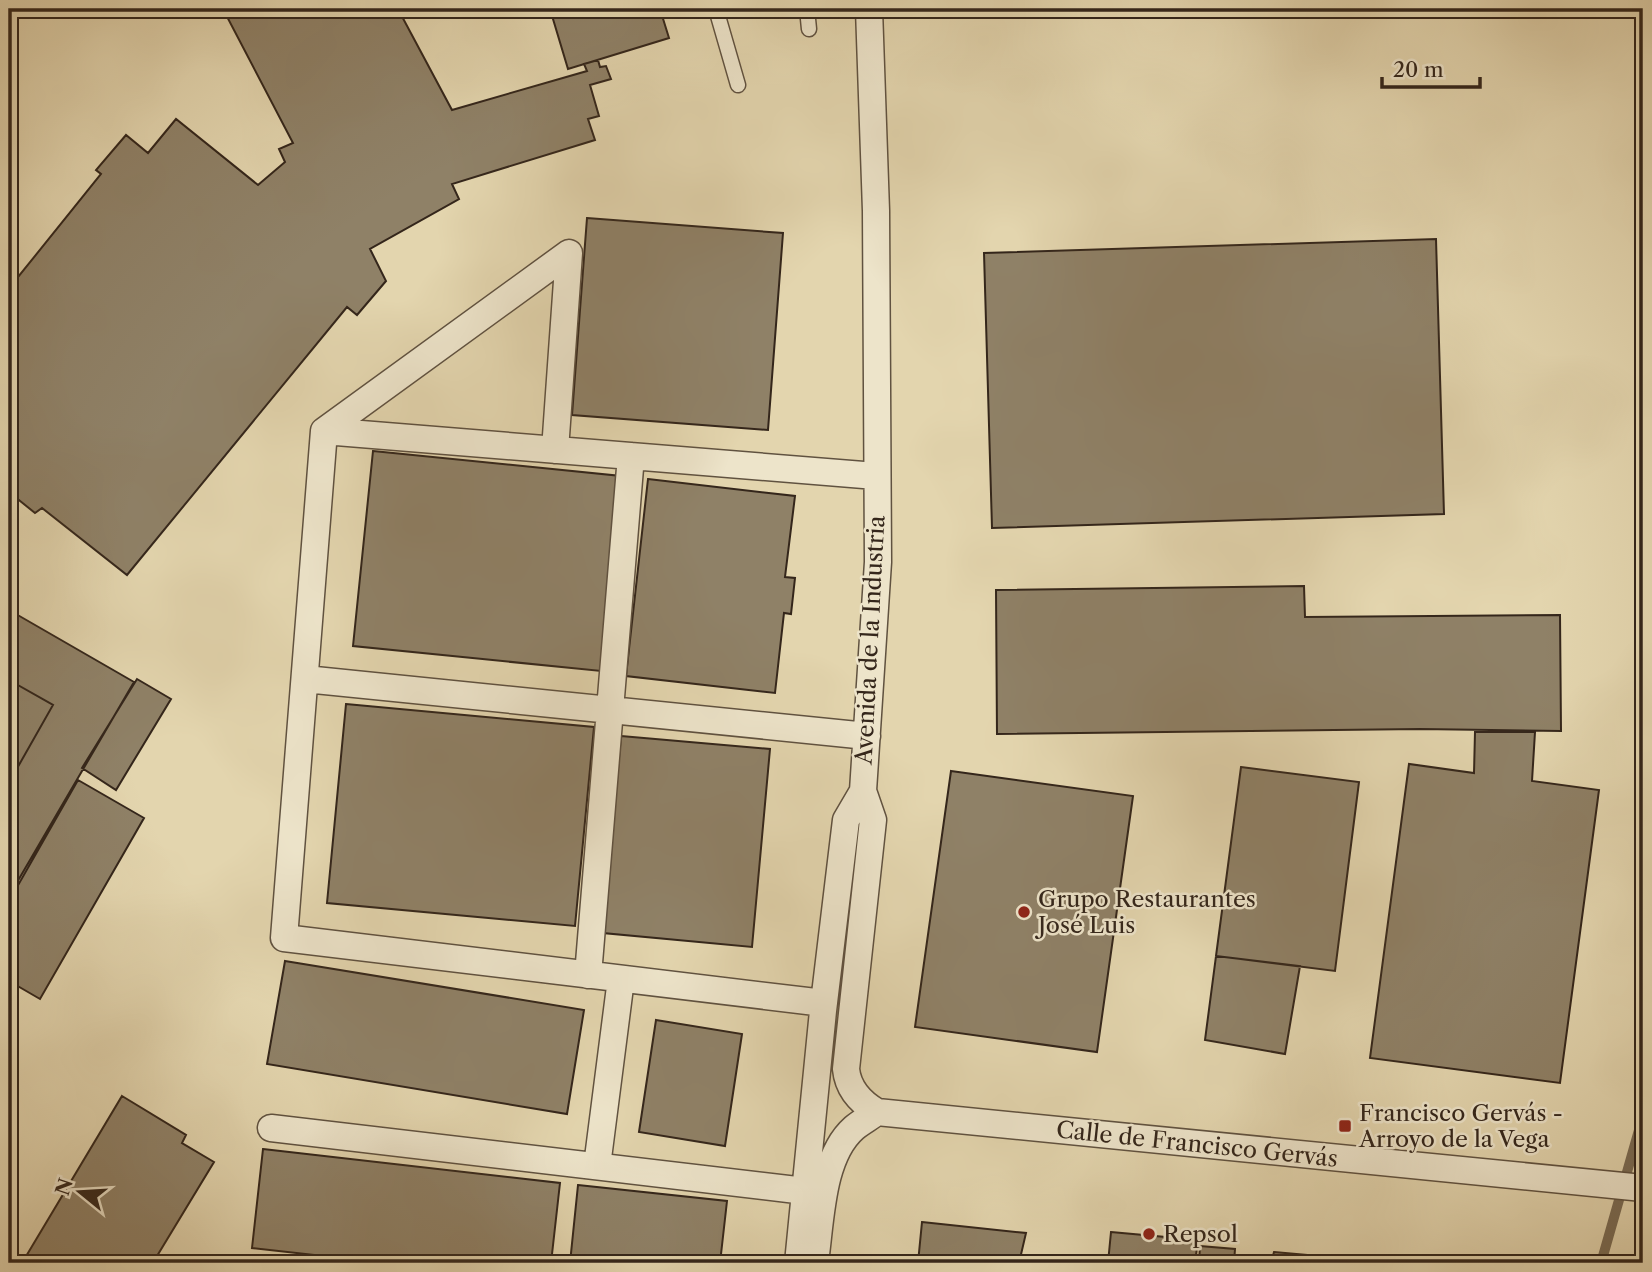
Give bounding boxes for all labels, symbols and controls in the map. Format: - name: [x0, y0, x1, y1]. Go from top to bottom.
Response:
- scale bar: [1382, 46, 1480, 90]
- text: 20 m: [1393, 57, 1444, 82]
- street label: Avenida de la Industria: [849, 514, 891, 766]
- place label: Grupo Restaurantes José Luis: [1035, 885, 1256, 939]
- marker: Grupo Restaurantes José Luis: [1016, 904, 1032, 920]
- place label: Francisco Gervás - Arroyo de la Vega: [1358, 1099, 1563, 1153]
- street label: Calle de Francisco Gervás: [1055, 1115, 1339, 1173]
- marker: Francisco Gervás - Arroyo de la Vega: [1337, 1118, 1353, 1134]
- north arrow: [46, 1156, 116, 1226]
- text: N: [51, 1175, 78, 1198]
- place label: Repsol: [1163, 1220, 1238, 1248]
- marker: Repsol: [1141, 1226, 1157, 1242]

